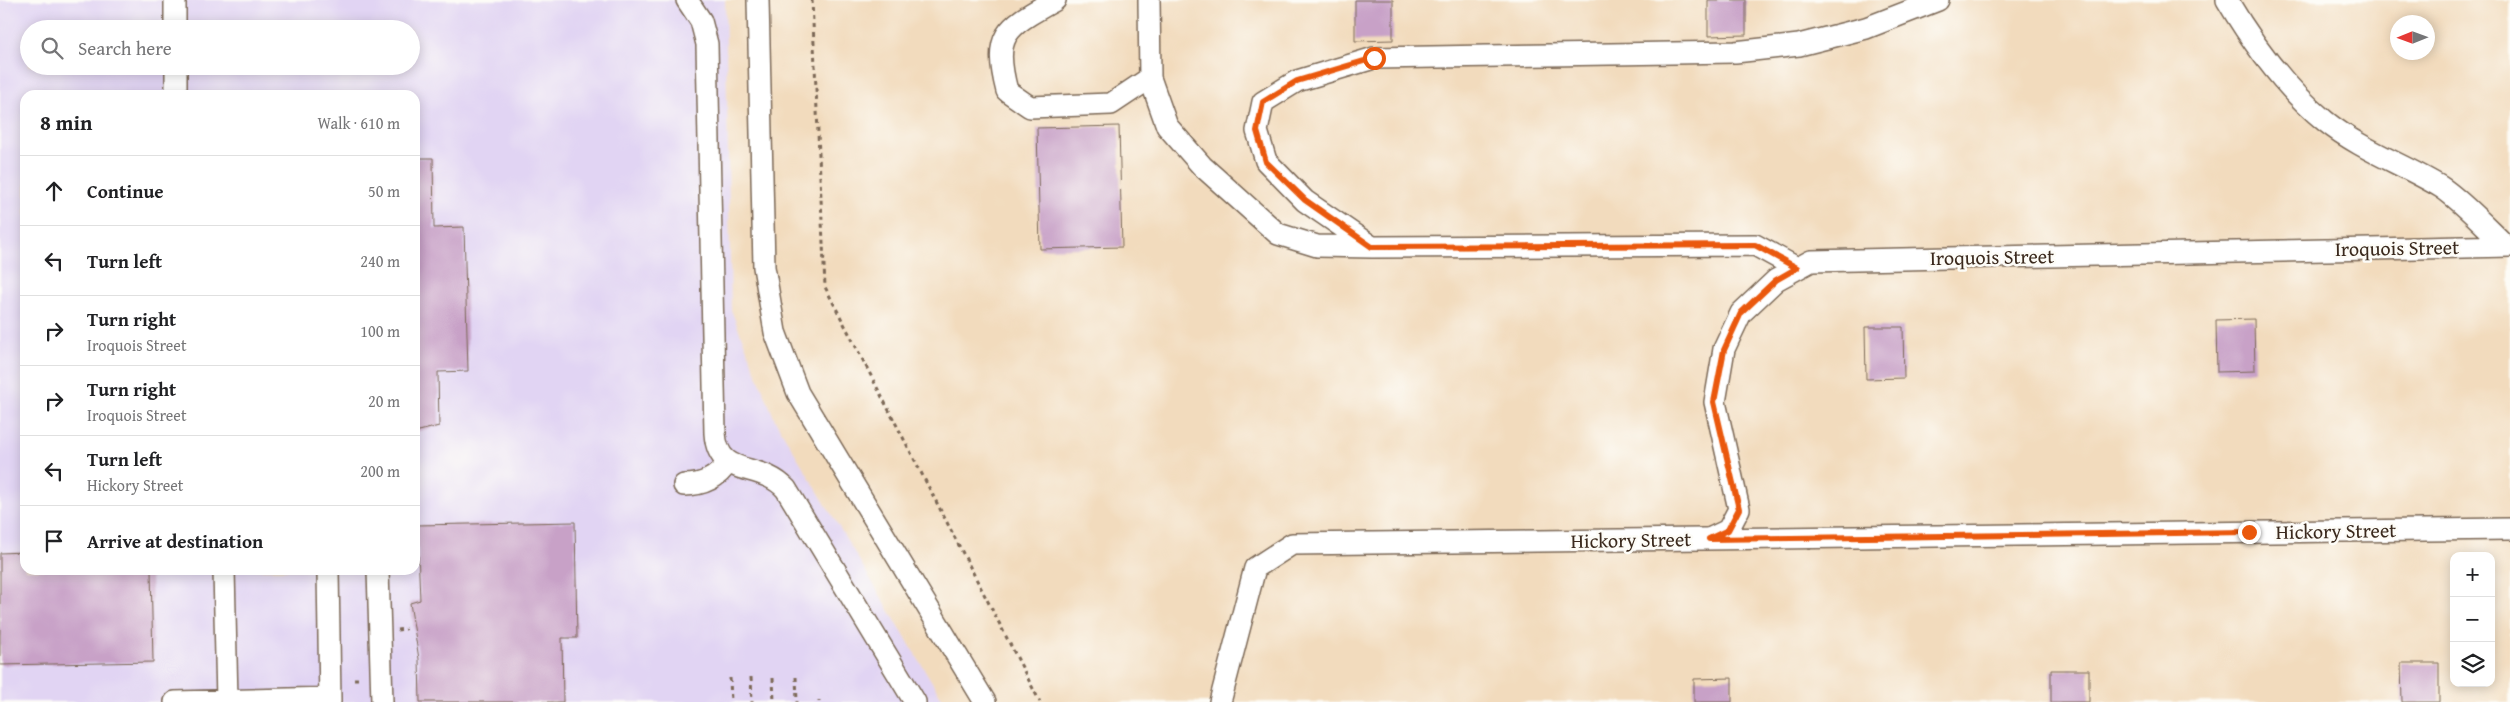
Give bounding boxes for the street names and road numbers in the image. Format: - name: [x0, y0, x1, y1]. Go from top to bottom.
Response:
- street label: Iroquois Street: [2335, 232, 2459, 263]
- street label: Iroquois Street: [1930, 241, 2054, 272]
- street label: Hickory Street: [2275, 515, 2397, 546]
- street label: Hickory Street: [1570, 524, 1692, 555]

